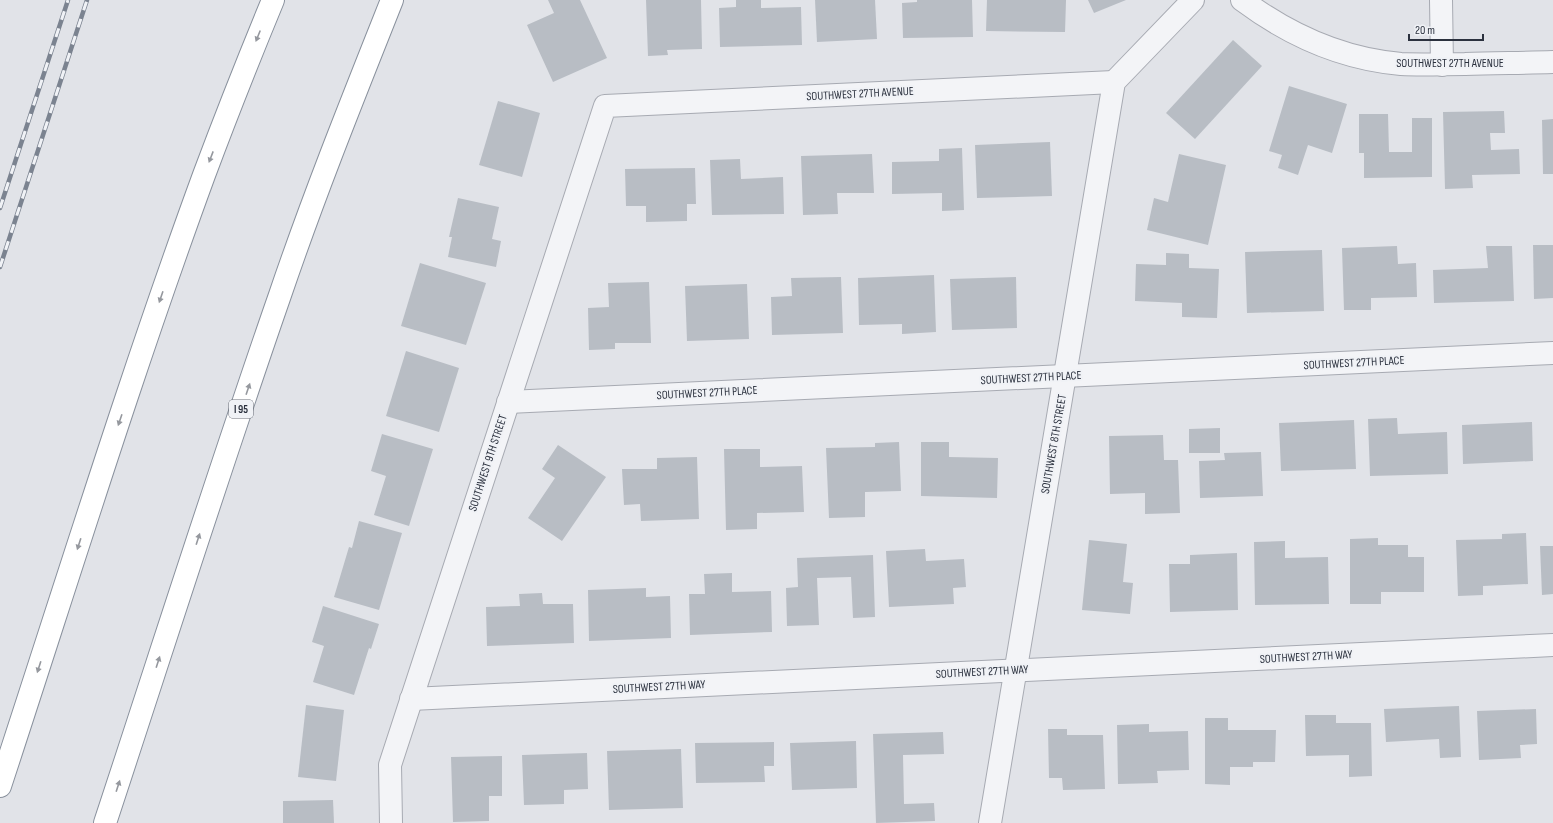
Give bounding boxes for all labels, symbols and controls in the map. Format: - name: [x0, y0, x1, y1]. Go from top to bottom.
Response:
- scale bar: [1409, 16, 1483, 42]
- text: 20 m: [1415, 23, 1435, 38]
- one-way arrow: [255, 31, 261, 42]
- street label: SOUTHWEST 27TH AVENUE: [1396, 56, 1504, 71]
- street label: SOUTHWEST 27TH AVENUE: [806, 84, 914, 104]
- one-way arrow: [207, 152, 213, 164]
- one-way arrow: [158, 292, 164, 304]
- street label: SOUTHWEST 27TH PLACE: [1303, 353, 1405, 373]
- street label: SOUTHWEST 27TH PLACE: [980, 368, 1082, 388]
- one-way arrow: [245, 382, 251, 394]
- street label: SOUTHWEST 27TH PLACE: [656, 383, 758, 403]
- street label: SOUTHWEST 8TH STREET: [1038, 393, 1070, 495]
- road number: I 95: [229, 400, 253, 418]
- street label: SOUTHWEST 9TH STREET: [465, 413, 511, 513]
- one-way arrow: [116, 415, 122, 427]
- one-way arrow: [195, 532, 201, 544]
- one-way arrow: [76, 538, 82, 550]
- street label: SOUTHWEST 27TH WAY: [1259, 647, 1353, 667]
- one-way arrow: [155, 656, 161, 668]
- one-way arrow: [36, 662, 42, 674]
- street label: SOUTHWEST 27TH WAY: [935, 662, 1029, 682]
- street label: SOUTHWEST 27TH WAY: [612, 677, 706, 697]
- one-way arrow: [115, 780, 121, 792]

